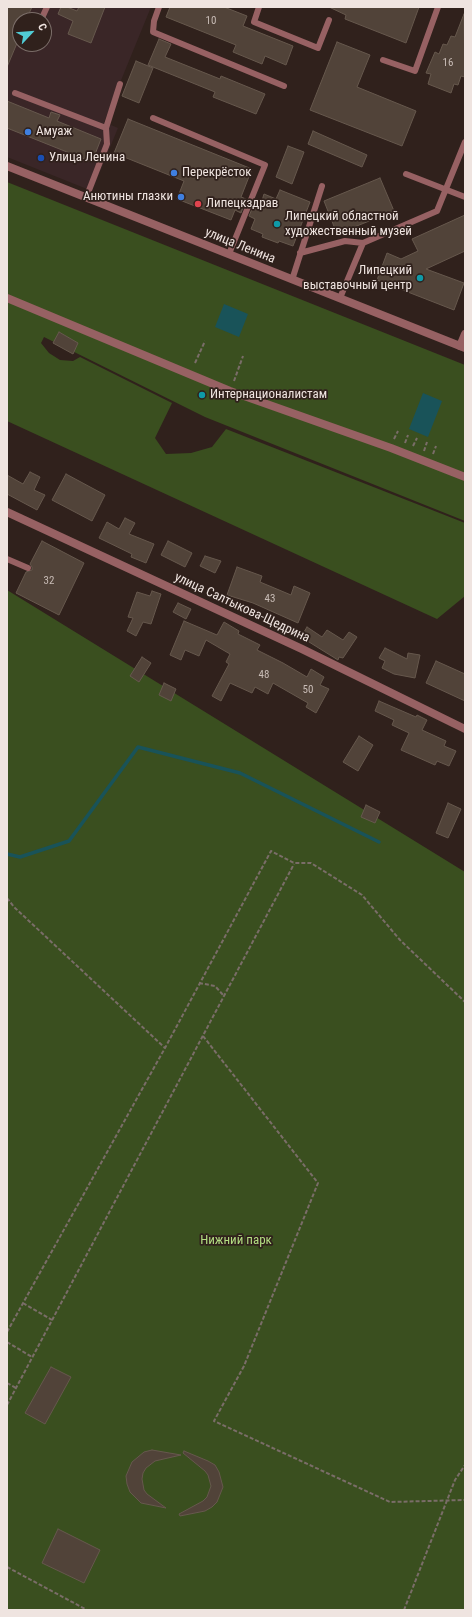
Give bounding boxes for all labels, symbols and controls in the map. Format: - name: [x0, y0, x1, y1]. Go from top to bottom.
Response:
- north arrow: [12, 12, 52, 52]
- house number: 10: [206, 14, 216, 28]
- text: С: [35, 21, 50, 33]
- house number: 16: [443, 56, 453, 70]
- place label: Амуаж: [36, 124, 72, 140]
- marker: Амуаж: [23, 127, 33, 137]
- place label: Улица Ленина: [49, 150, 125, 166]
- marker: Улица Ленина: [36, 153, 46, 163]
- place label: Перекрёсток: [182, 165, 251, 181]
- marker: Перекрёсток: [169, 168, 179, 178]
- place label: Анютины глазки: [83, 189, 173, 205]
- marker: Анютины глазки: [176, 192, 186, 202]
- place label: Липецкздрав: [206, 196, 278, 212]
- marker: Липецкздрав: [193, 199, 203, 209]
- place label: Липецкий областной художественный музей: [285, 209, 412, 240]
- marker: Липецкий областной художественный музей: [272, 219, 282, 229]
- street label: улица Ленина: [202, 225, 278, 267]
- place label: Липецкий выставочный центр: [303, 263, 412, 294]
- marker: Липецкий выставочный центр: [415, 273, 425, 283]
- place label: Интернационалистам: [210, 387, 327, 403]
- marker: Интернационалистам: [197, 390, 207, 400]
- street label: улица Салтыкова-Щедрина: [172, 570, 312, 646]
- house number: 32: [44, 574, 54, 588]
- house number: 43: [265, 592, 275, 606]
- house number: 48: [259, 668, 269, 682]
- house number: 50: [303, 683, 313, 697]
- park label: Нижний парк: [200, 1233, 272, 1249]

